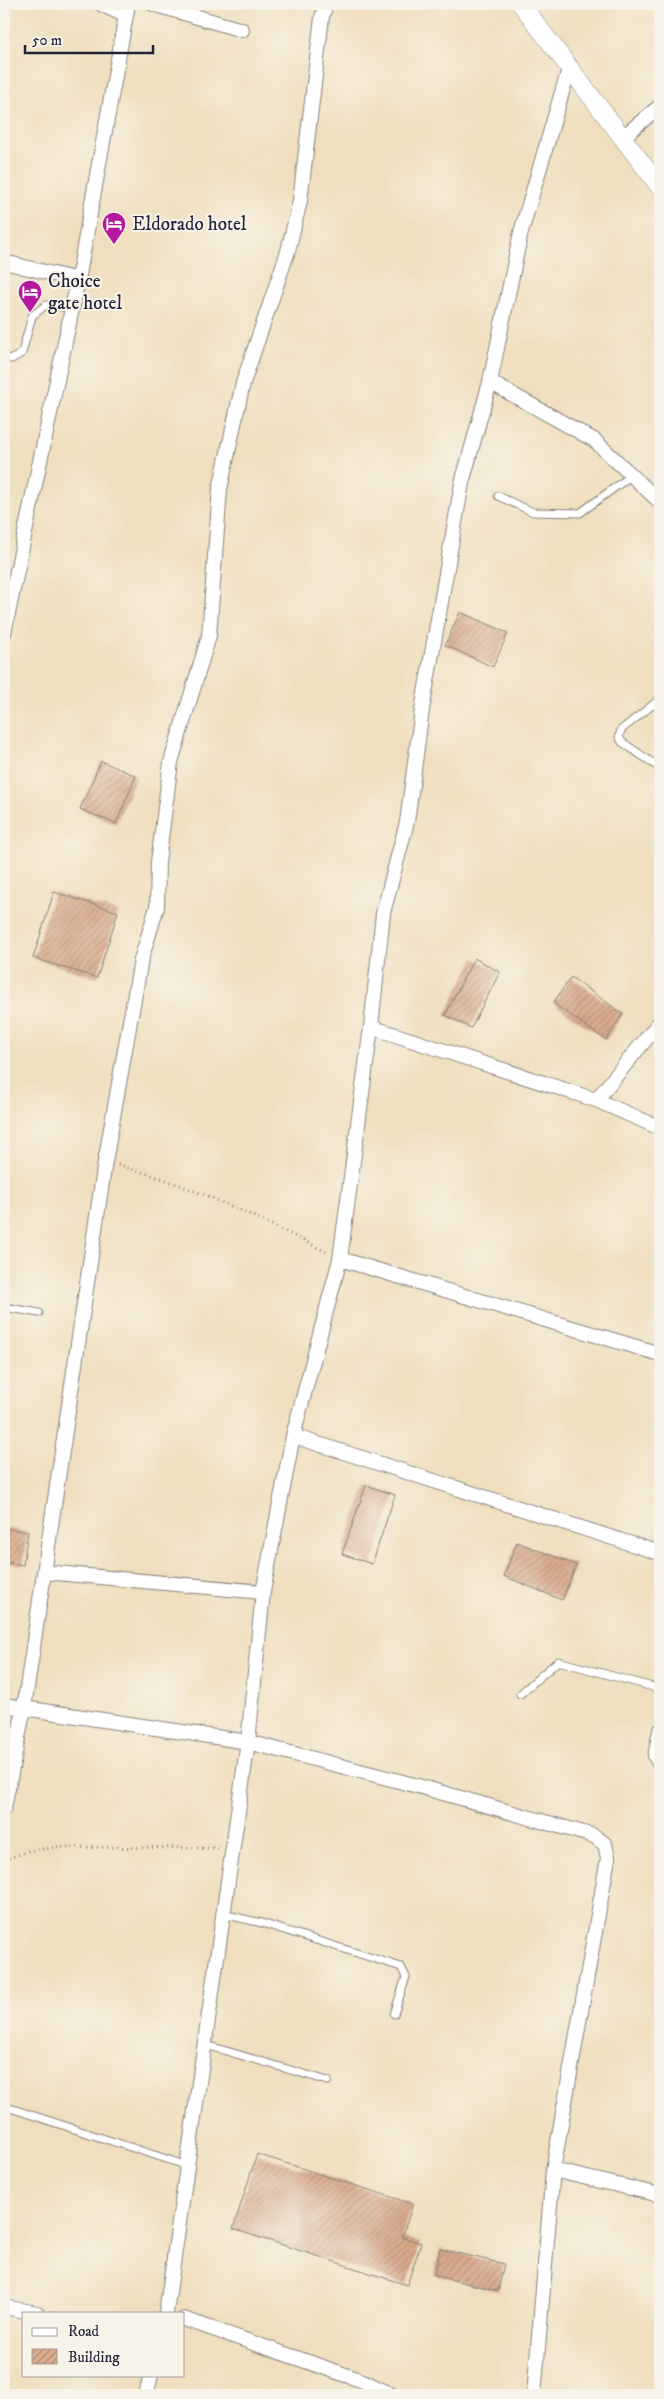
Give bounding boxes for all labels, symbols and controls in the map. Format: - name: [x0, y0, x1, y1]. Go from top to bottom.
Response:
- scale bar: [25, 22, 152, 54]
- text: 50 m: [32, 31, 62, 50]
- hotel icon: Eldorado hotel: [101, 211, 127, 245]
- place label: Eldorado hotel: [132, 213, 247, 236]
- place label: Choice gate hotel: [48, 270, 122, 315]
- hotel icon: Choice gate hotel: [17, 279, 43, 313]
- legend: [22, 2312, 185, 2376]
- text: Road: [68, 2322, 100, 2341]
- text: Building: [68, 2348, 120, 2367]

